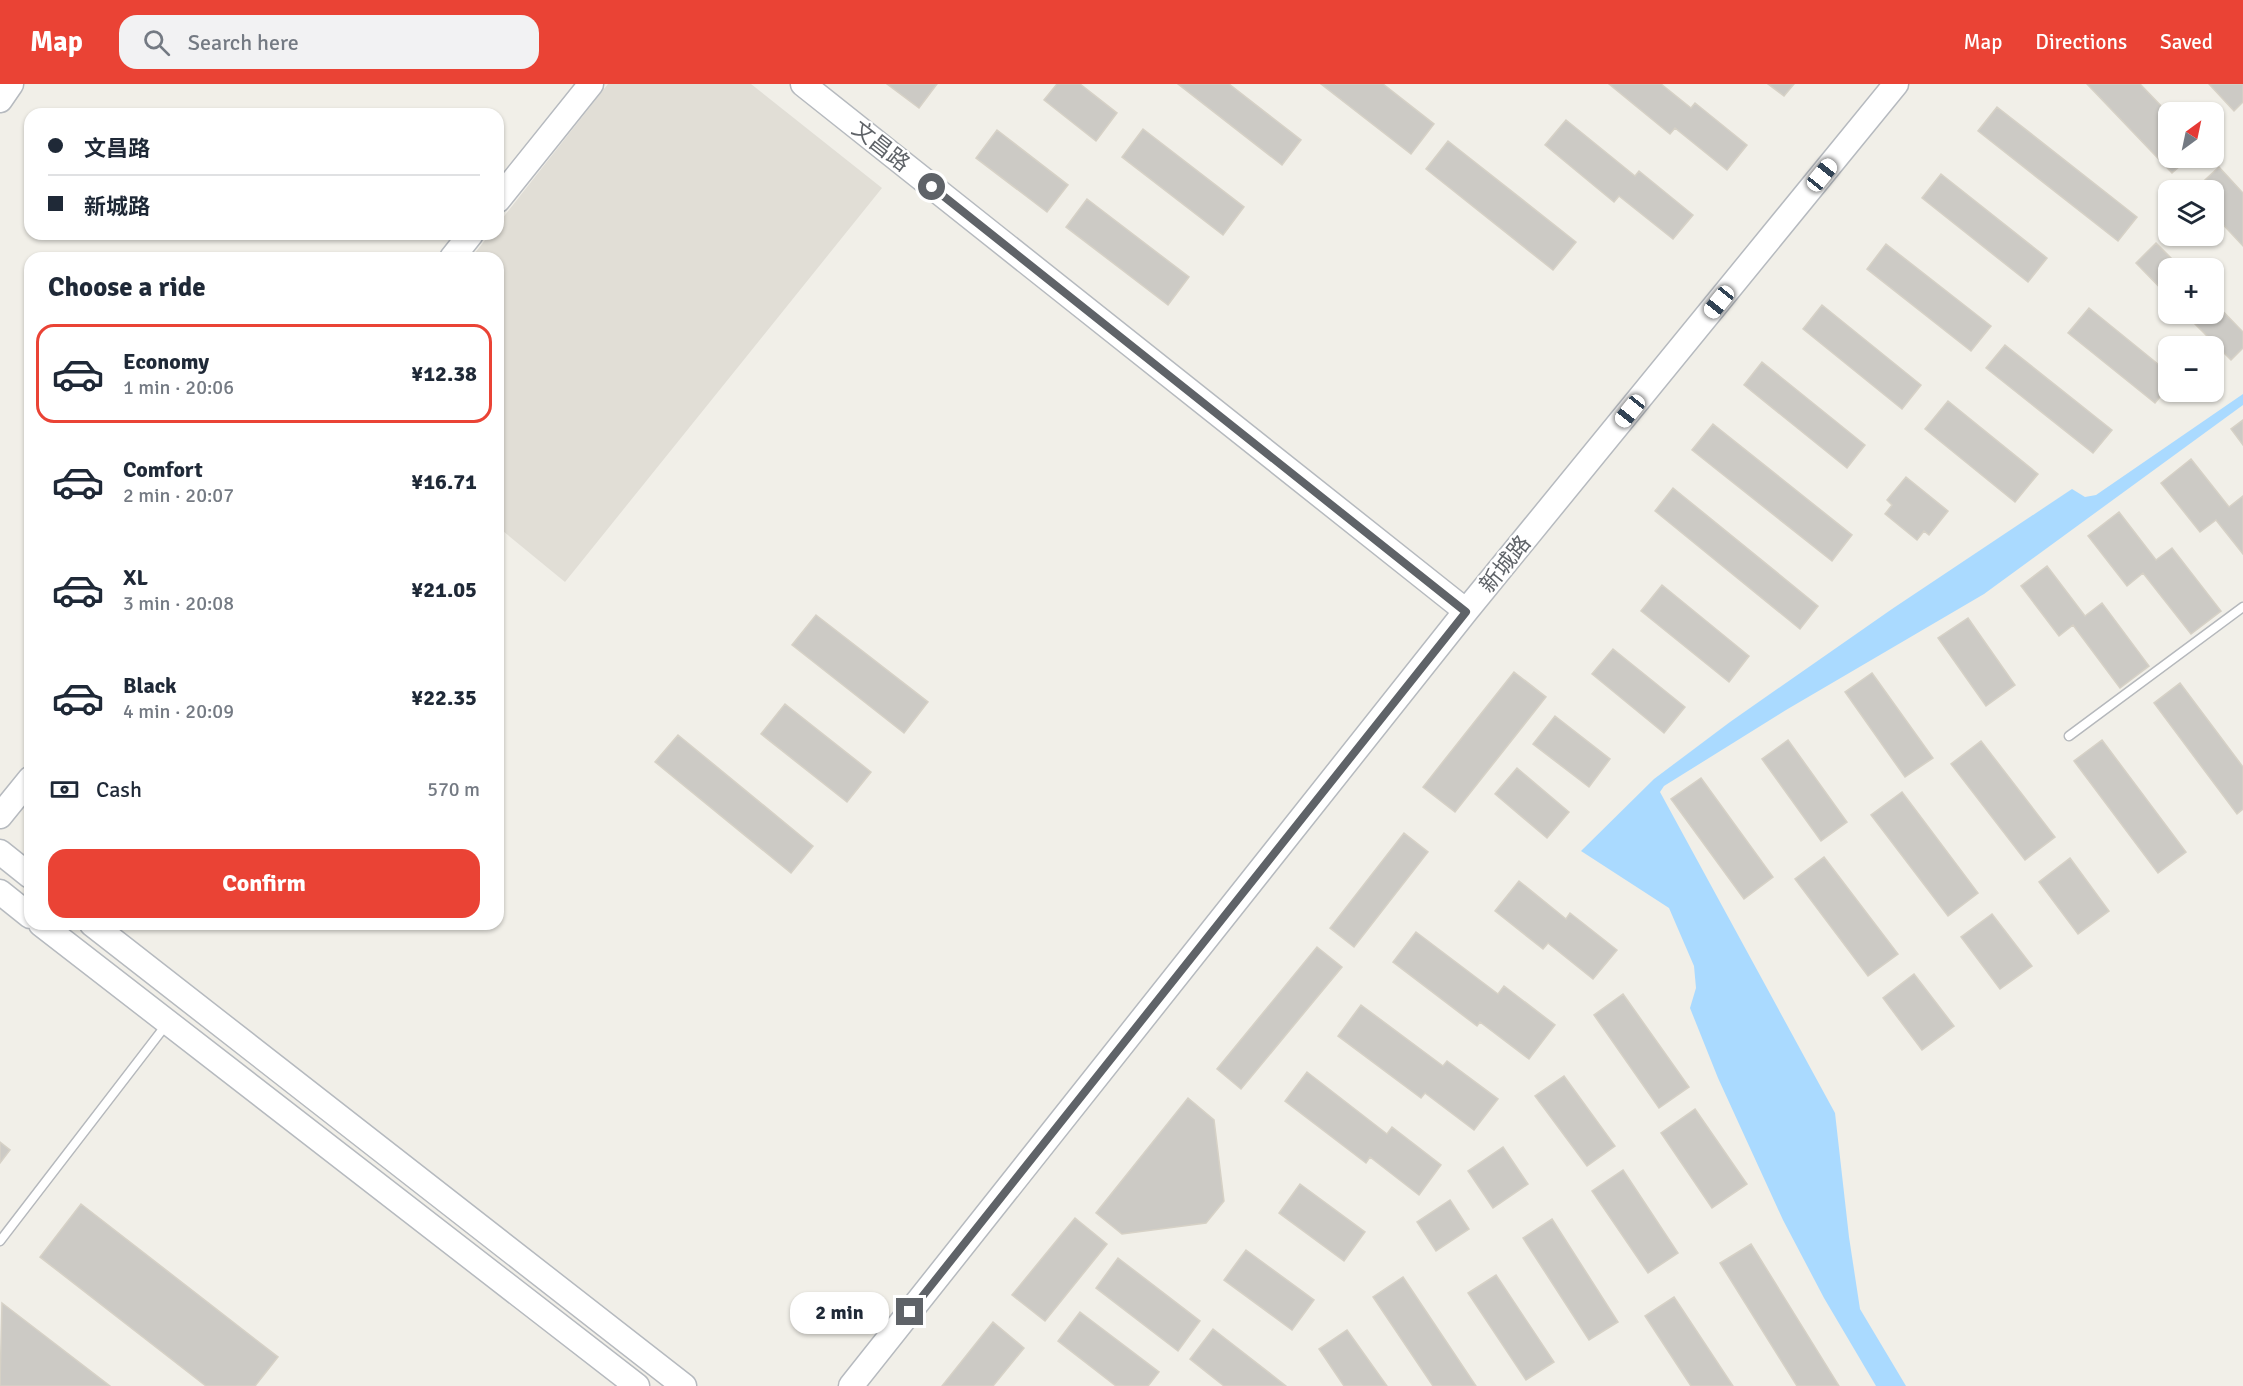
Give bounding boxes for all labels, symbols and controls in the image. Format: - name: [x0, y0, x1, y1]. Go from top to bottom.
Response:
- search box: [119, 15, 539, 69]
- text: Map: [30, 25, 83, 59]
- icon: search: [140, 26, 173, 59]
- text: Search here: [188, 29, 299, 56]
- text: Map: [1964, 29, 2002, 55]
- text: Directions: [2035, 29, 2127, 55]
- text: Saved: [2160, 29, 2213, 55]
- north arrow: [2158, 102, 2224, 168]
- map controls: [2158, 102, 2224, 402]
- street label: 文昌路: [847, 115, 915, 177]
- text: 文昌路: [84, 135, 150, 162]
- car: [1804, 155, 1840, 195]
- route start: [918, 173, 945, 200]
- button: layers: [2158, 180, 2224, 246]
- text: 新城路: [84, 193, 150, 220]
- button: +: [2158, 258, 2224, 324]
- text: Choose a ride: [48, 271, 206, 304]
- car: [1701, 282, 1737, 322]
- button: −: [2158, 336, 2224, 402]
- icon: car: [51, 347, 105, 401]
- text: Economy: [123, 348, 209, 375]
- text: ¥12.38: [411, 360, 477, 387]
- text: 1 min · 20:06: [123, 375, 234, 400]
- car: [1612, 391, 1648, 431]
- icon: car: [51, 455, 105, 509]
- text: Comfort: [123, 456, 203, 483]
- text: ¥16.71: [411, 468, 477, 495]
- text: 2 min · 20:07: [123, 483, 234, 508]
- street label: 新城路: [1474, 530, 1536, 598]
- icon: car: [51, 563, 105, 617]
- text: XL: [123, 564, 148, 591]
- text: ¥21.05: [411, 576, 477, 603]
- text: 3 min · 20:08: [123, 591, 234, 616]
- icon: car: [51, 671, 105, 725]
- text: Black: [123, 672, 177, 699]
- text: ¥22.35: [411, 684, 477, 711]
- text: 4 min · 20:09: [123, 699, 234, 724]
- icon: cash: [48, 773, 81, 806]
- text: Cash: [96, 776, 142, 803]
- text: 570 m: [427, 777, 480, 802]
- button: Confirm: [48, 849, 480, 918]
- callout: 2 min: [790, 1291, 889, 1333]
- route end: [896, 1298, 923, 1325]
- text: 2 min: [815, 1300, 864, 1325]

